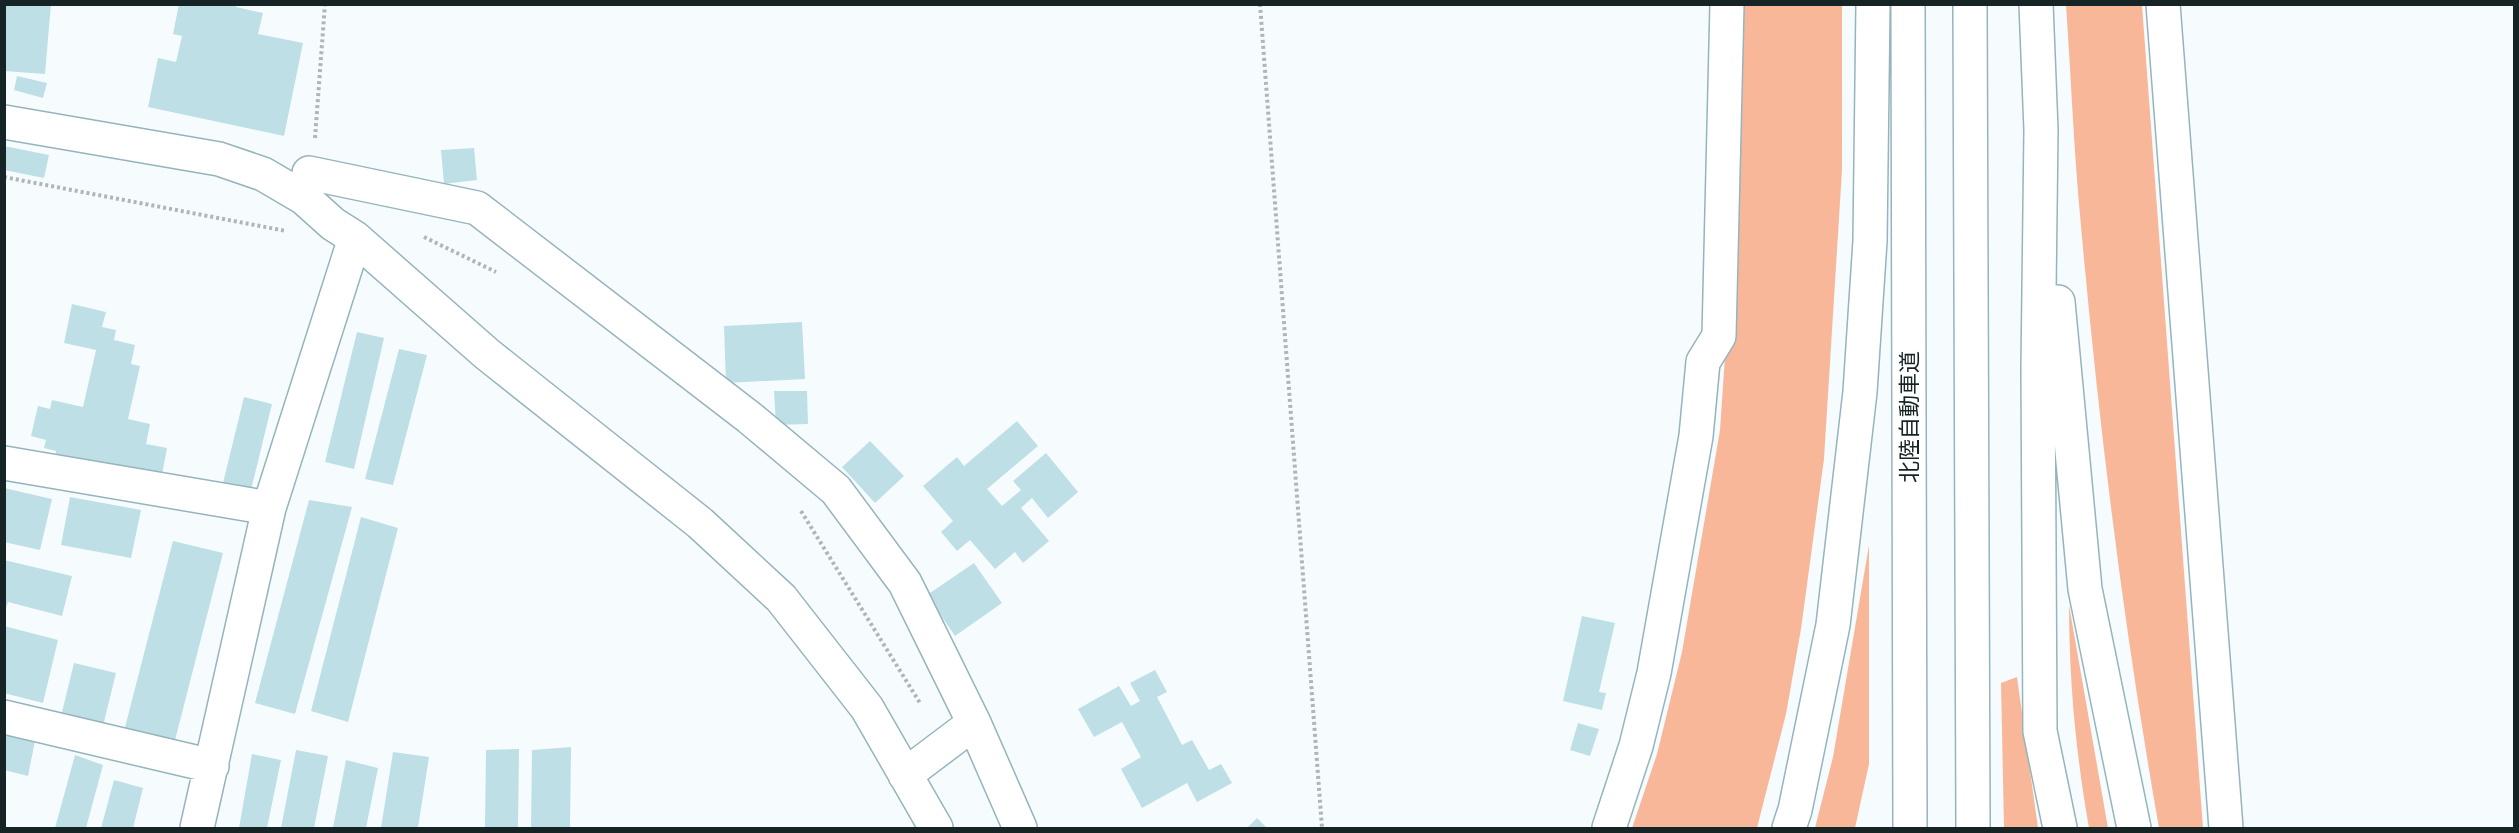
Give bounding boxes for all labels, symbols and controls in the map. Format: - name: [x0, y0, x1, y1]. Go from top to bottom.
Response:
- street label: 北陸自動車道: [1897, 351, 1924, 483]

